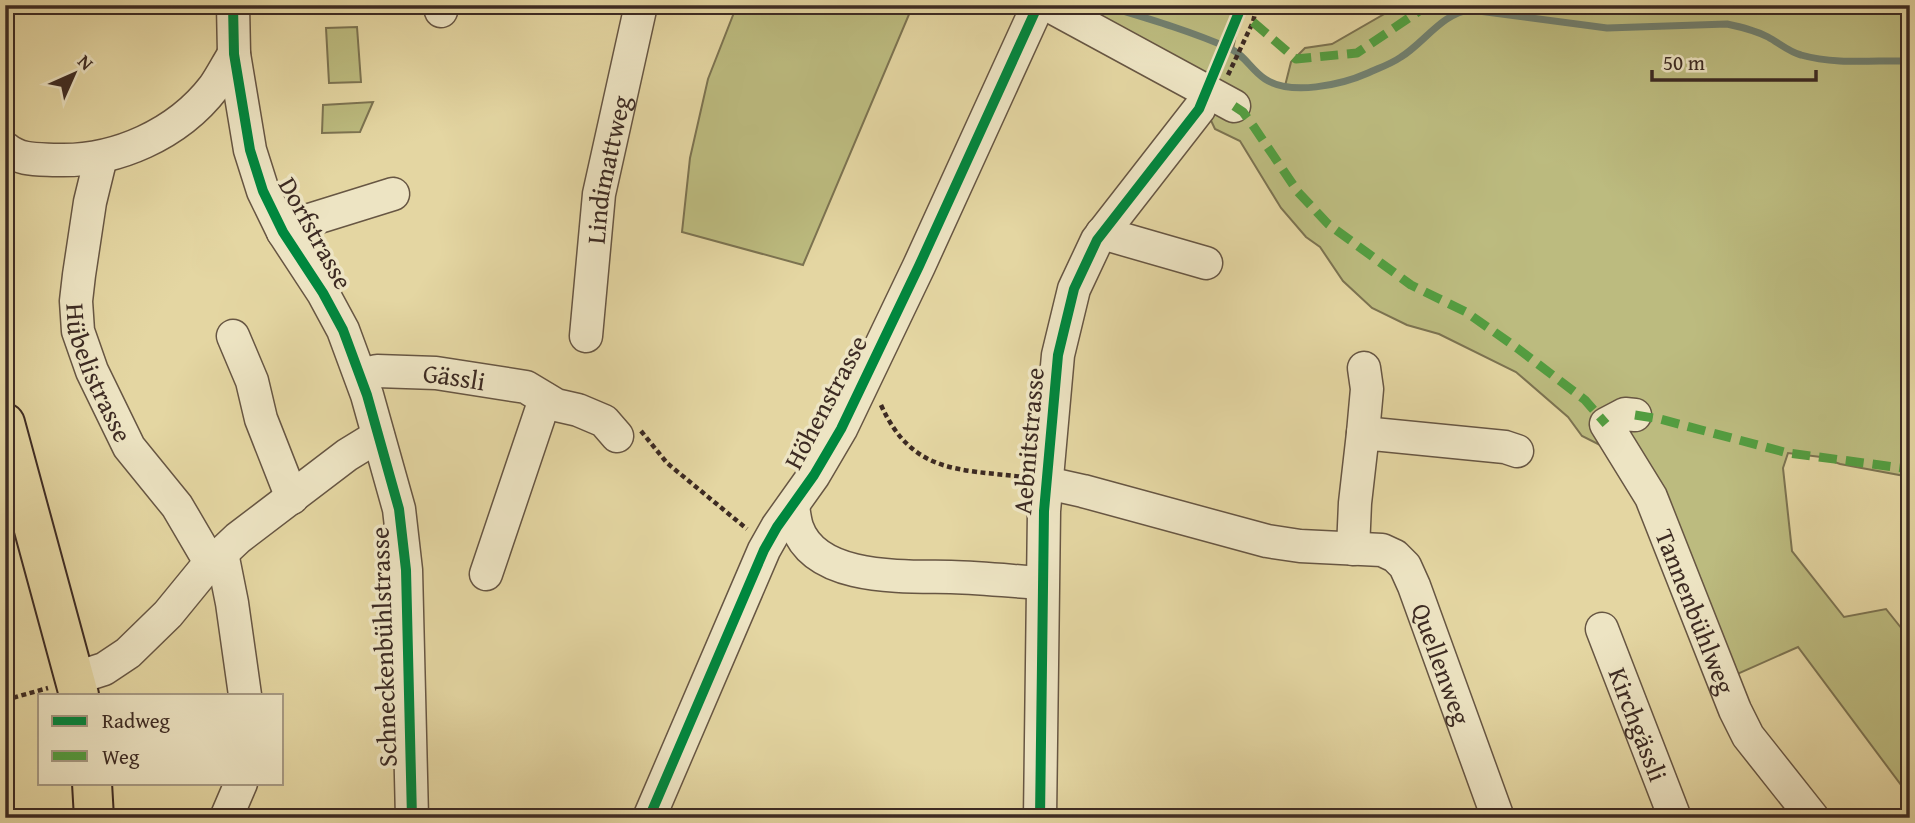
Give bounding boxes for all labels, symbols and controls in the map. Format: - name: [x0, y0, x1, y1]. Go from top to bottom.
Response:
- north arrow: [38, 38, 108, 108]
- scale bar: [1652, 38, 1817, 82]
- text: 50 m: [1663, 47, 1705, 78]
- text: N: [72, 48, 101, 77]
- street label: Lindimattweg: [575, 91, 640, 246]
- street label: Dorfstrasse: [269, 170, 363, 296]
- street label: Hübelistrasse: [57, 302, 143, 448]
- street label: Höhenstrasse: [773, 328, 877, 476]
- street label: Gässli: [422, 353, 488, 400]
- street label: Aebnitstrasse: [1002, 366, 1054, 516]
- street label: Tannenbühlweg: [1646, 523, 1746, 700]
- street label: Schneckenbühlstrasse: [359, 526, 407, 768]
- street label: Quellenweg: [1402, 597, 1482, 730]
- street label: Kirchgässli: [1599, 661, 1678, 787]
- legend: [38, 694, 284, 784]
- text: Radweg: [102, 705, 171, 736]
- text: Weg: [102, 741, 140, 772]

